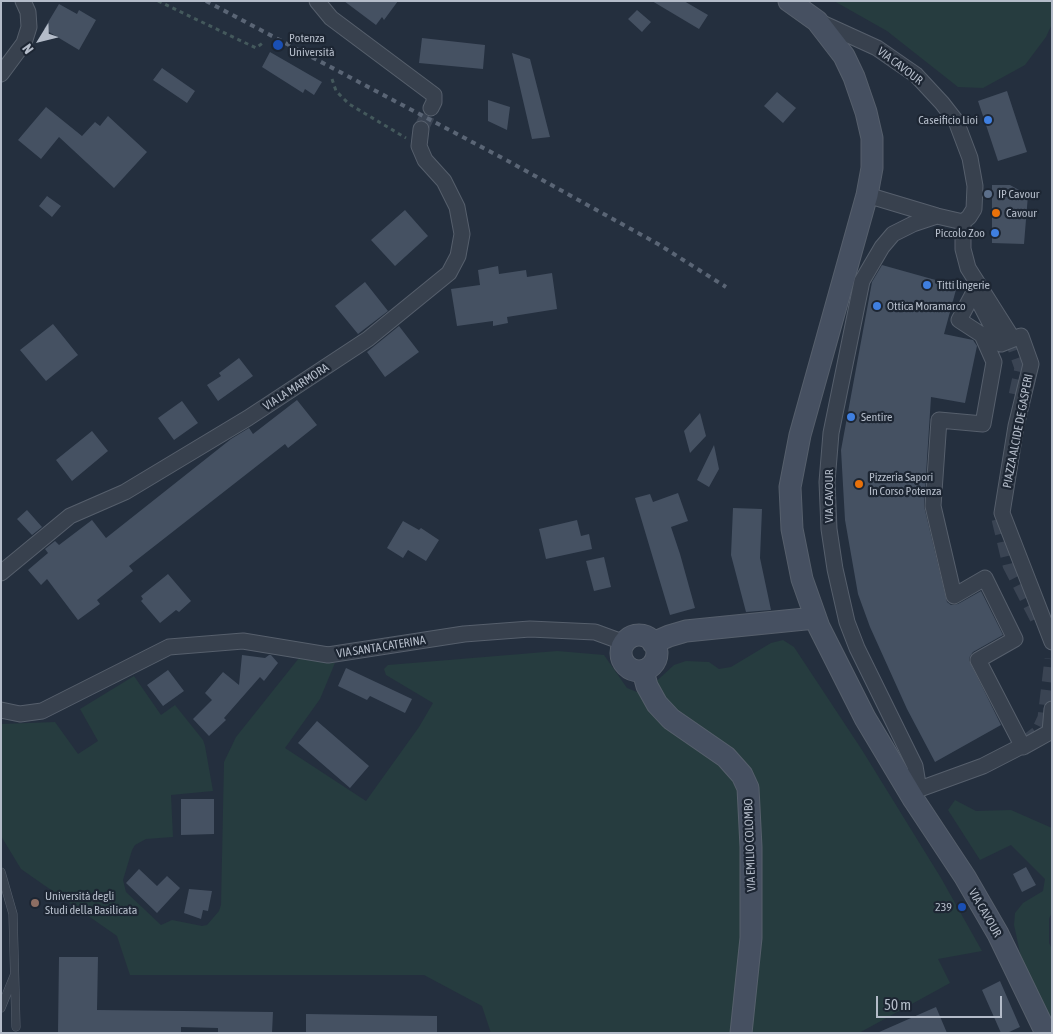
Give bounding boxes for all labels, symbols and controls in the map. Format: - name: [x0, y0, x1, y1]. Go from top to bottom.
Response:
- north arrow: [15, 15, 65, 65]
- place label: Potenza Università: [289, 31, 335, 59]
- marker: Potenza Università: [271, 38, 285, 52]
- text: N: [19, 41, 37, 57]
- street label: VIA CAVOUR: [874, 44, 926, 88]
- place label: Caseificio Lioi: [918, 113, 978, 127]
- marker: Caseificio Lioi: [982, 114, 994, 126]
- place label: IP Cavour: [998, 187, 1039, 201]
- marker: IP Cavour: [982, 188, 994, 200]
- place label: Cavour: [1006, 206, 1037, 220]
- marker: Cavour: [990, 207, 1002, 219]
- place label: Piccolo Zoo: [935, 226, 985, 240]
- marker: Piccolo Zoo: [989, 227, 1001, 239]
- place label: Titti lingerie: [937, 278, 990, 292]
- marker: Titti lingerie: [921, 279, 933, 291]
- place label: Ottica Moramarco: [887, 299, 966, 313]
- marker: Ottica Moramarco: [871, 300, 883, 312]
- street label: VIA LA MARMORA: [260, 360, 332, 414]
- street label: PIAZZA ALCIDE DE GASPERI: [1000, 373, 1036, 489]
- place label: Sentire: [861, 410, 893, 424]
- marker: Sentire: [845, 411, 857, 423]
- street label: VIA CAVOUR: [822, 469, 836, 523]
- place label: Pizzeria Sapori In Corso Potenza: [869, 470, 942, 498]
- marker: Pizzeria Sapori In Corso Potenza: [853, 478, 865, 490]
- street label: VIA SANTA CATERINA: [335, 633, 427, 661]
- street label: VIA EMILIO COLOMBO: [741, 798, 759, 892]
- street label: VIA CAVOUR: [965, 886, 1005, 940]
- place label: Università degli Studi della Basilicata: [45, 889, 137, 917]
- marker: Università degli Studi della Basilicata: [29, 897, 41, 909]
- place label: 239: [935, 900, 952, 914]
- marker: 239: [956, 901, 968, 913]
- scale bar: [878, 986, 1004, 1018]
- text: 50 m: [884, 996, 911, 1013]

